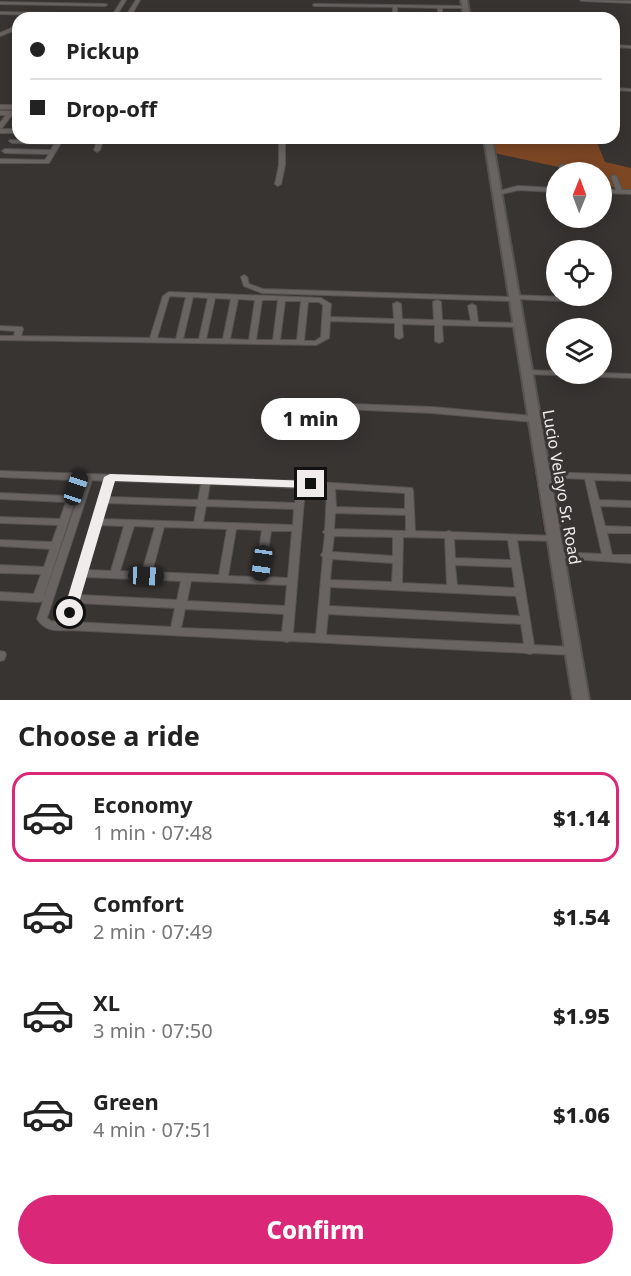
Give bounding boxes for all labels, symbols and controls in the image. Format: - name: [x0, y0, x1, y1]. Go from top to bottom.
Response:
- text: Pickup: [66, 35, 139, 65]
- text: Drop-off: [66, 93, 157, 123]
- north arrow: [546, 162, 612, 228]
- map controls: [546, 162, 612, 384]
- button: locate: [546, 240, 612, 306]
- button: layers: [546, 318, 612, 384]
- callout: 1 min: [262, 397, 360, 439]
- text: 1 min: [283, 405, 338, 432]
- street label: Lucio Velayo Sr. Road: [538, 408, 586, 566]
- car: [62, 468, 90, 508]
- route end: [297, 470, 324, 497]
- car: [251, 544, 273, 582]
- car: [128, 566, 164, 586]
- route start: [56, 599, 83, 626]
- text: Choose a ride: [18, 717, 200, 754]
- text: Economy: [93, 789, 192, 819]
- icon: car: [21, 790, 75, 844]
- text: $1.14: [553, 802, 610, 832]
- text: 1 min · 07:48: [93, 819, 213, 846]
- text: Comfort: [93, 888, 184, 918]
- icon: car: [21, 889, 75, 943]
- text: $1.54: [553, 901, 610, 931]
- text: 2 min · 07:49: [93, 918, 213, 945]
- text: XL: [93, 987, 120, 1017]
- icon: car: [21, 988, 75, 1042]
- text: $1.95: [553, 1000, 610, 1030]
- text: 3 min · 07:50: [93, 1017, 213, 1044]
- text: Green: [93, 1086, 159, 1116]
- icon: car: [21, 1087, 75, 1141]
- text: $1.06: [553, 1099, 610, 1129]
- text: 4 min · 07:51: [93, 1116, 213, 1143]
- button: Confirm: [18, 1195, 613, 1264]

